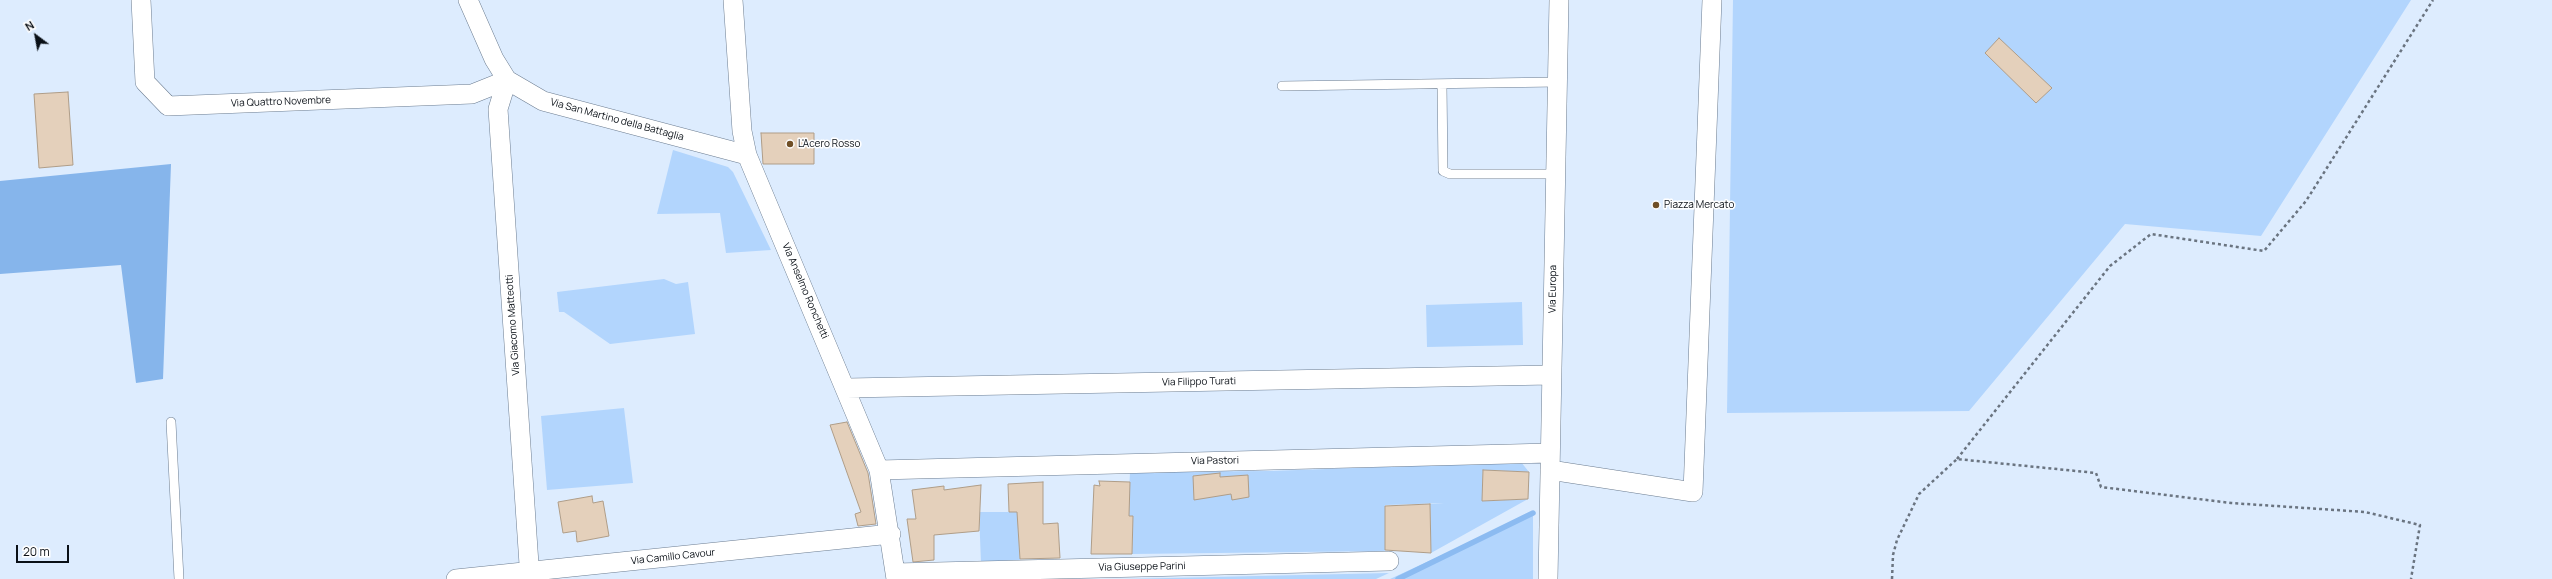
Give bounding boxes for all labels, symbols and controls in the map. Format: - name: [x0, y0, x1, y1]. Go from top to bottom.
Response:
- north arrow: [16, 16, 56, 56]
- text: N: [22, 17, 37, 34]
- street label: Via Quattro Novembre: [231, 94, 331, 110]
- street label: Via San Martino della Battaglia: [549, 96, 685, 144]
- place label: L'Acero Rosso: [798, 138, 860, 150]
- marker: L'Acero Rosso: [785, 139, 795, 149]
- place label: Piazza Mercato: [1664, 199, 1734, 211]
- marker: Piazza Mercato: [1651, 200, 1661, 210]
- street label: Via Anselmo Ronchetti: [779, 241, 831, 341]
- street label: Via Europa: [1547, 265, 1559, 313]
- street label: Via Giacomo Matteotti: [503, 274, 523, 376]
- street label: Via Filippo Turati: [1162, 375, 1236, 389]
- street label: Via Pastori: [1191, 455, 1239, 467]
- scale bar: [18, 537, 71, 563]
- text: 20 m: [23, 543, 50, 560]
- street label: Via Camillo Cavour: [630, 547, 716, 567]
- street label: Via Giuseppe Parini: [1098, 560, 1186, 574]

